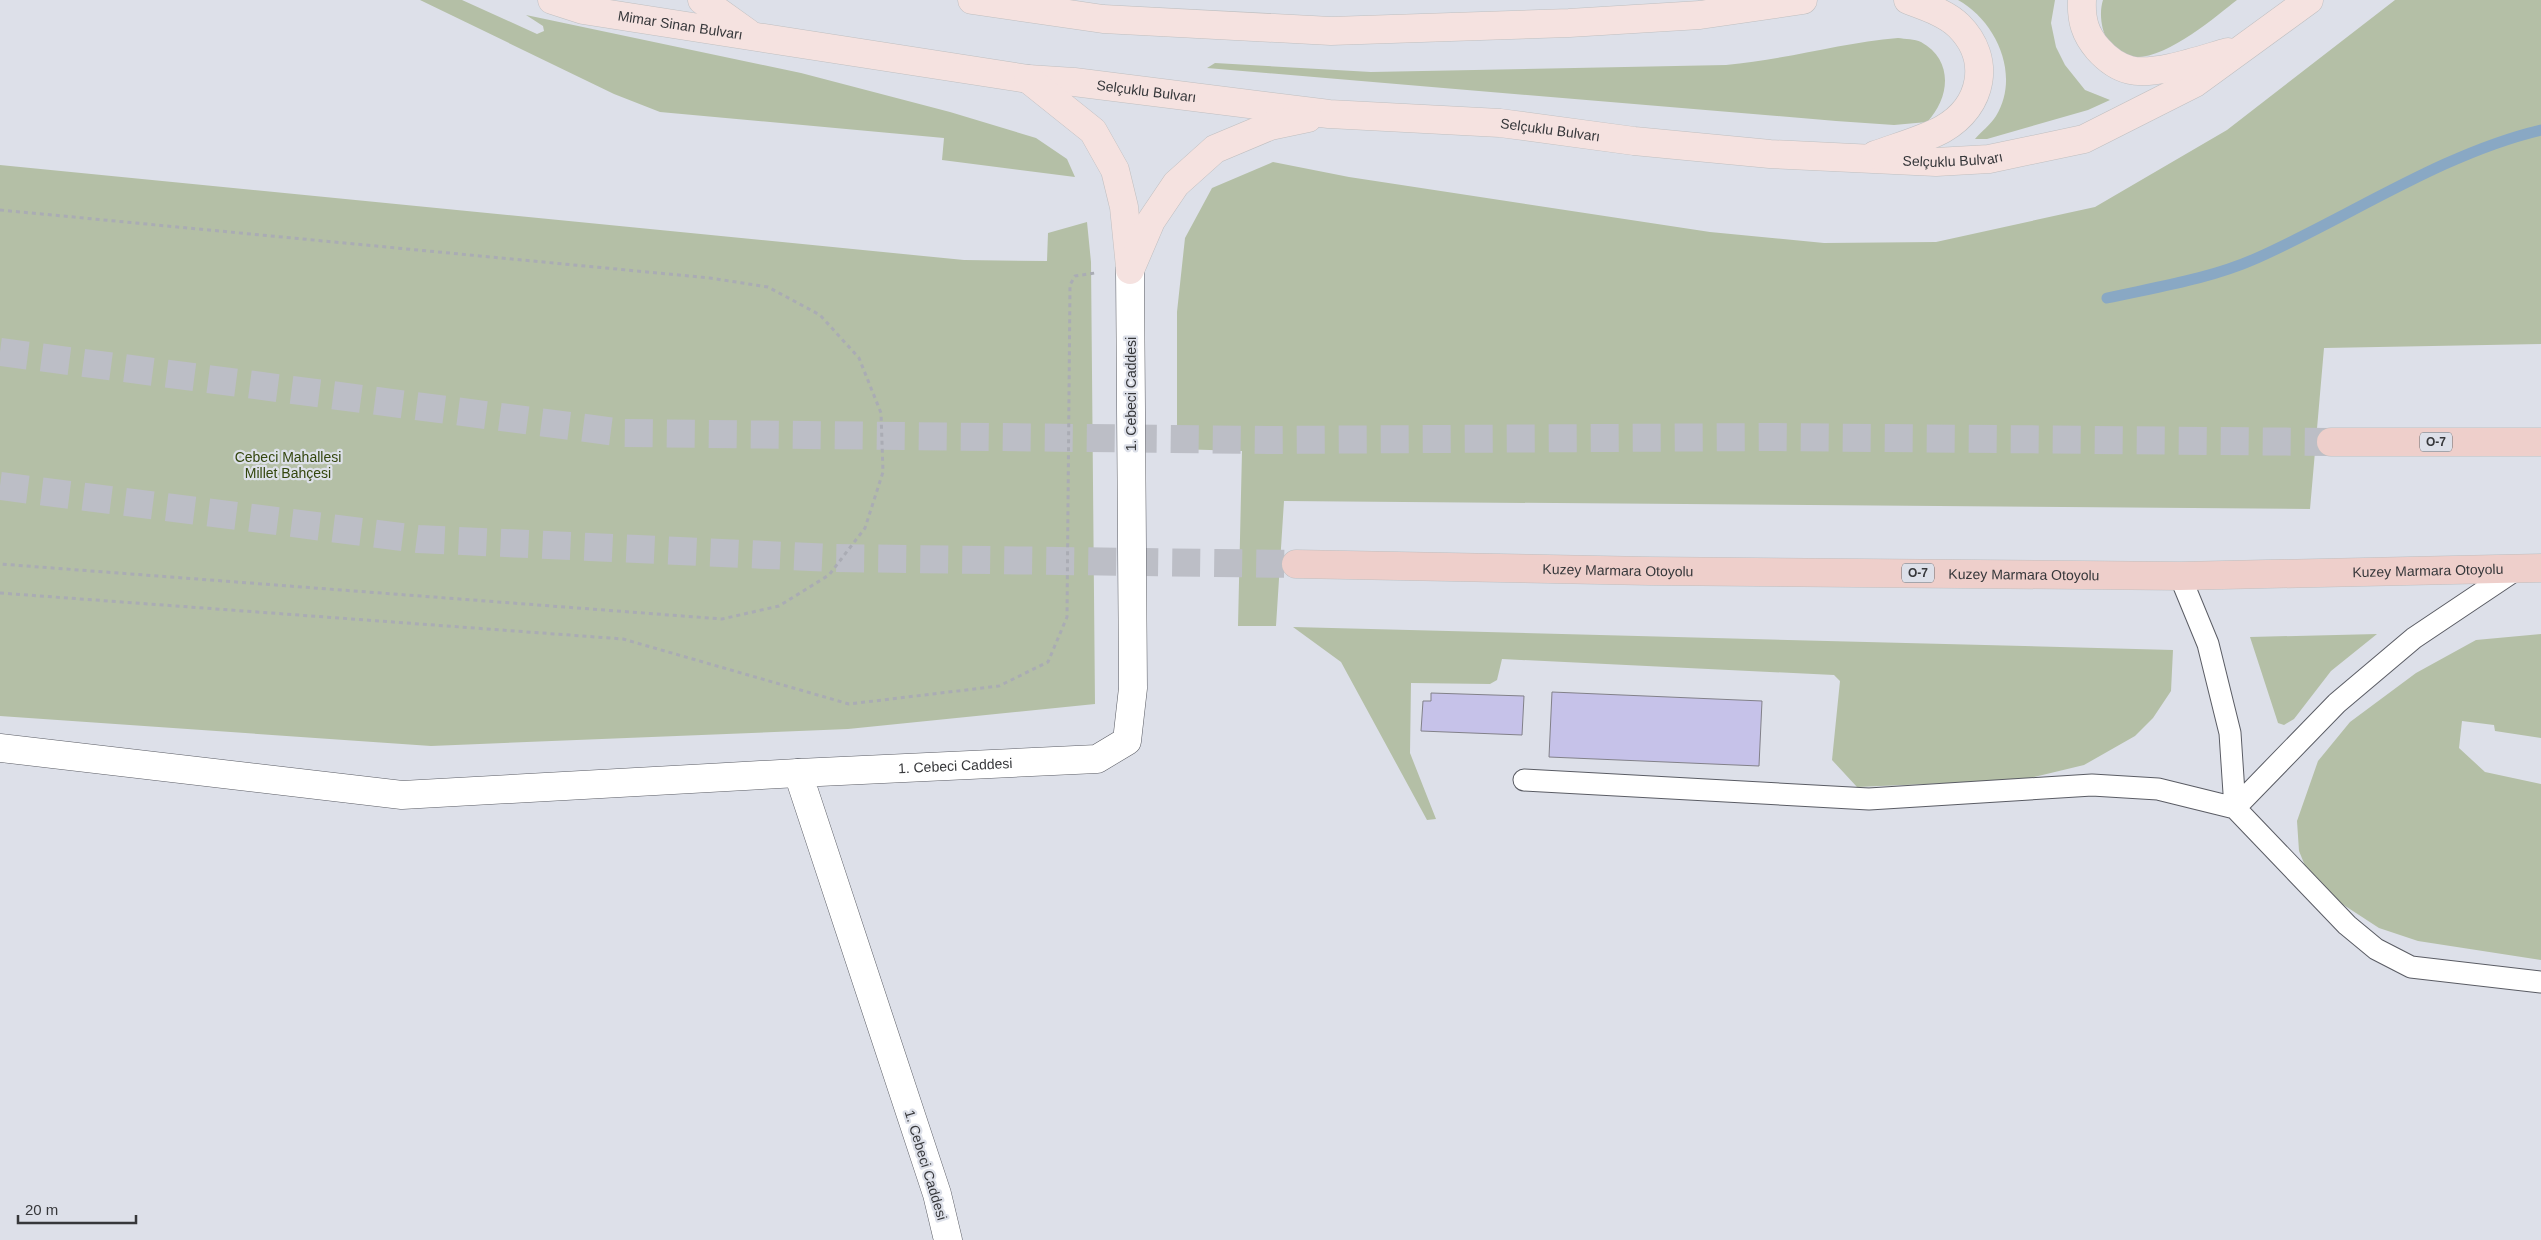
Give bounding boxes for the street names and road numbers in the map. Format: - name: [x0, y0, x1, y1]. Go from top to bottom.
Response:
- street label: Mimar Sinan Bulvarı: [617, 8, 744, 43]
- street label: Selçuklu Bulvarı: [1096, 77, 1197, 105]
- street label: Selçuklu Bulvarı: [1499, 115, 1601, 144]
- street label: Selçuklu Bulvarı: [1902, 148, 2004, 170]
- street label: 1. Cebeci Caddesi: [1123, 337, 1139, 451]
- road number: O-7: [2420, 432, 2452, 452]
- street label: Kuzey Marmara Otoyolu: [1542, 561, 1694, 579]
- street label: Kuzey Marmara Otoyolu: [2352, 561, 2504, 580]
- road number: O-7: [1902, 564, 1934, 582]
- street label: Kuzey Marmara Otoyolu: [1948, 566, 2100, 583]
- street label: 1. Cebeci Caddesi: [898, 755, 1013, 776]
- street label: 1. Cebeci Caddesi: [902, 1108, 950, 1222]

